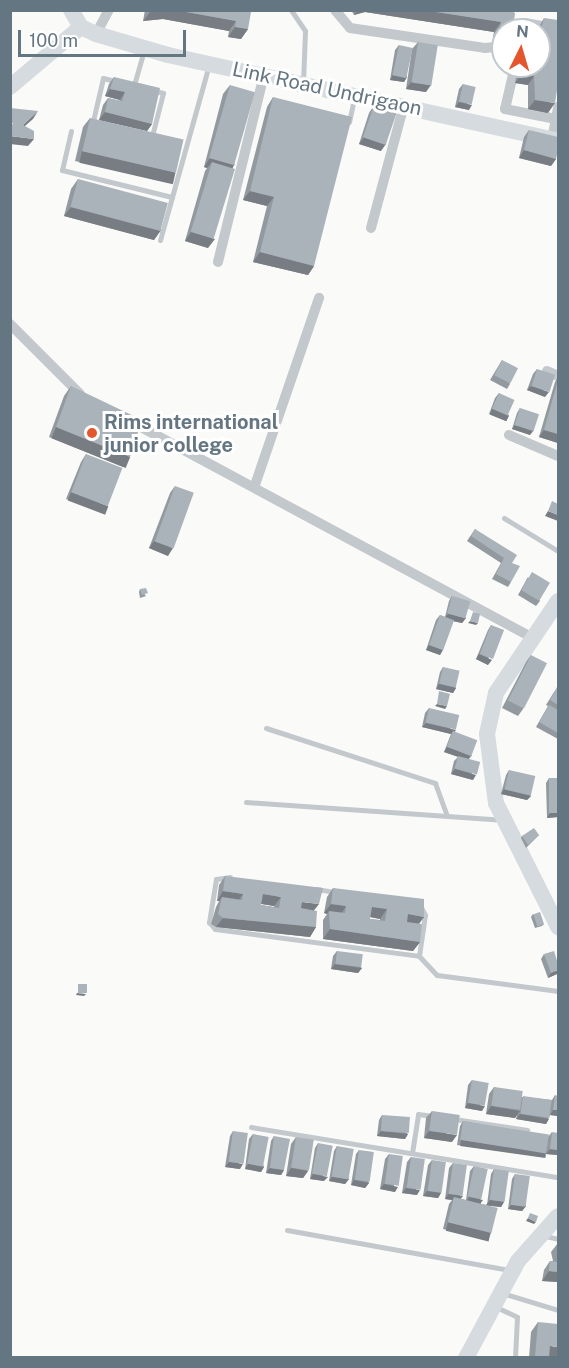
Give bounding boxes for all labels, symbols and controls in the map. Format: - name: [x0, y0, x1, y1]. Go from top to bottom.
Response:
- scale bar: [21, 18, 189, 56]
- north arrow: [491, 18, 551, 78]
- text: N: [515, 22, 529, 42]
- text: 100 m: [29, 30, 78, 51]
- street label: Link Road Undrigaon: [230, 57, 424, 121]
- place label: Rims international junior college: [104, 410, 278, 457]
- marker: Rims international junior college: [85, 426, 99, 440]

